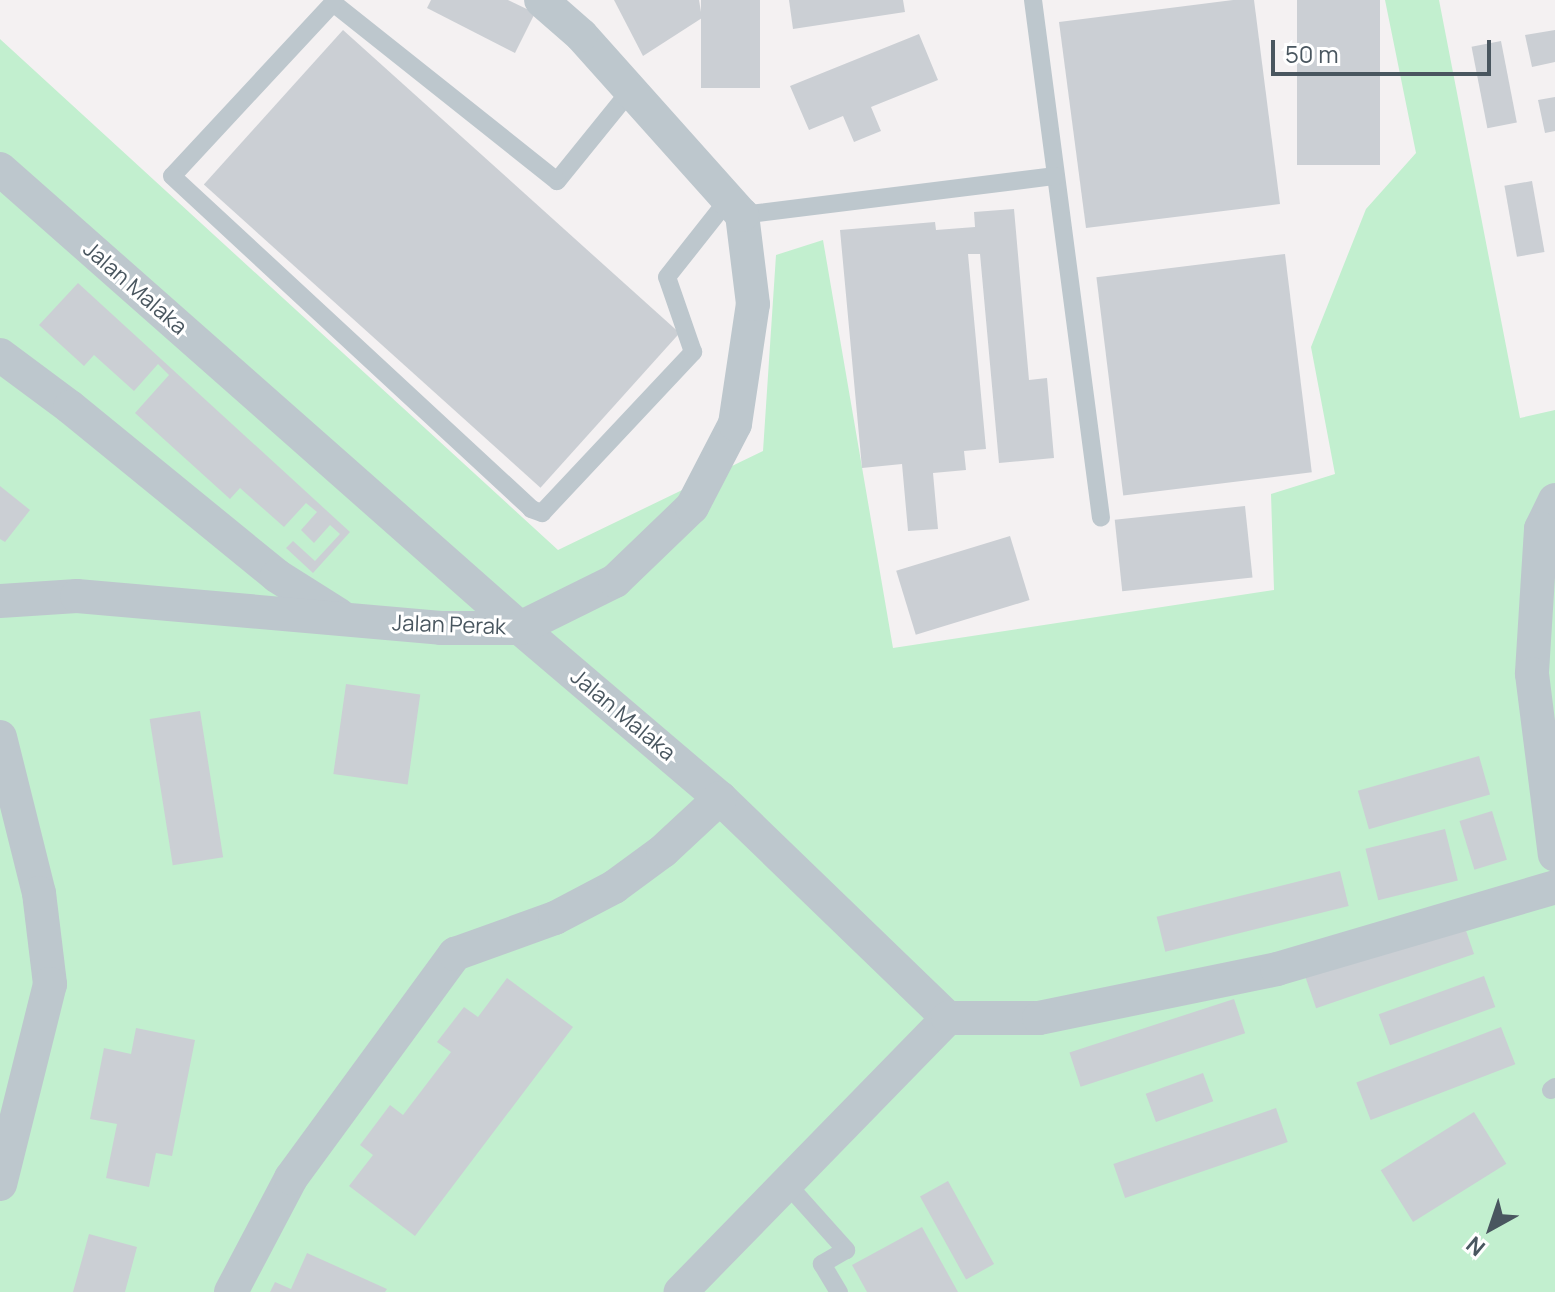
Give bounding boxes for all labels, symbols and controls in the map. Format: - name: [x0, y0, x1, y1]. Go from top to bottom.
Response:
- scale bar: [1275, 24, 1495, 74]
- text: 50 m: [1285, 37, 1339, 70]
- street label: Jalan Malaka: [78, 236, 192, 340]
- street label: Jalan Perak: [392, 610, 506, 640]
- street label: Jalan Malaka: [565, 664, 681, 766]
- north arrow: [1451, 1188, 1531, 1268]
- text: N: [1460, 1230, 1491, 1263]

